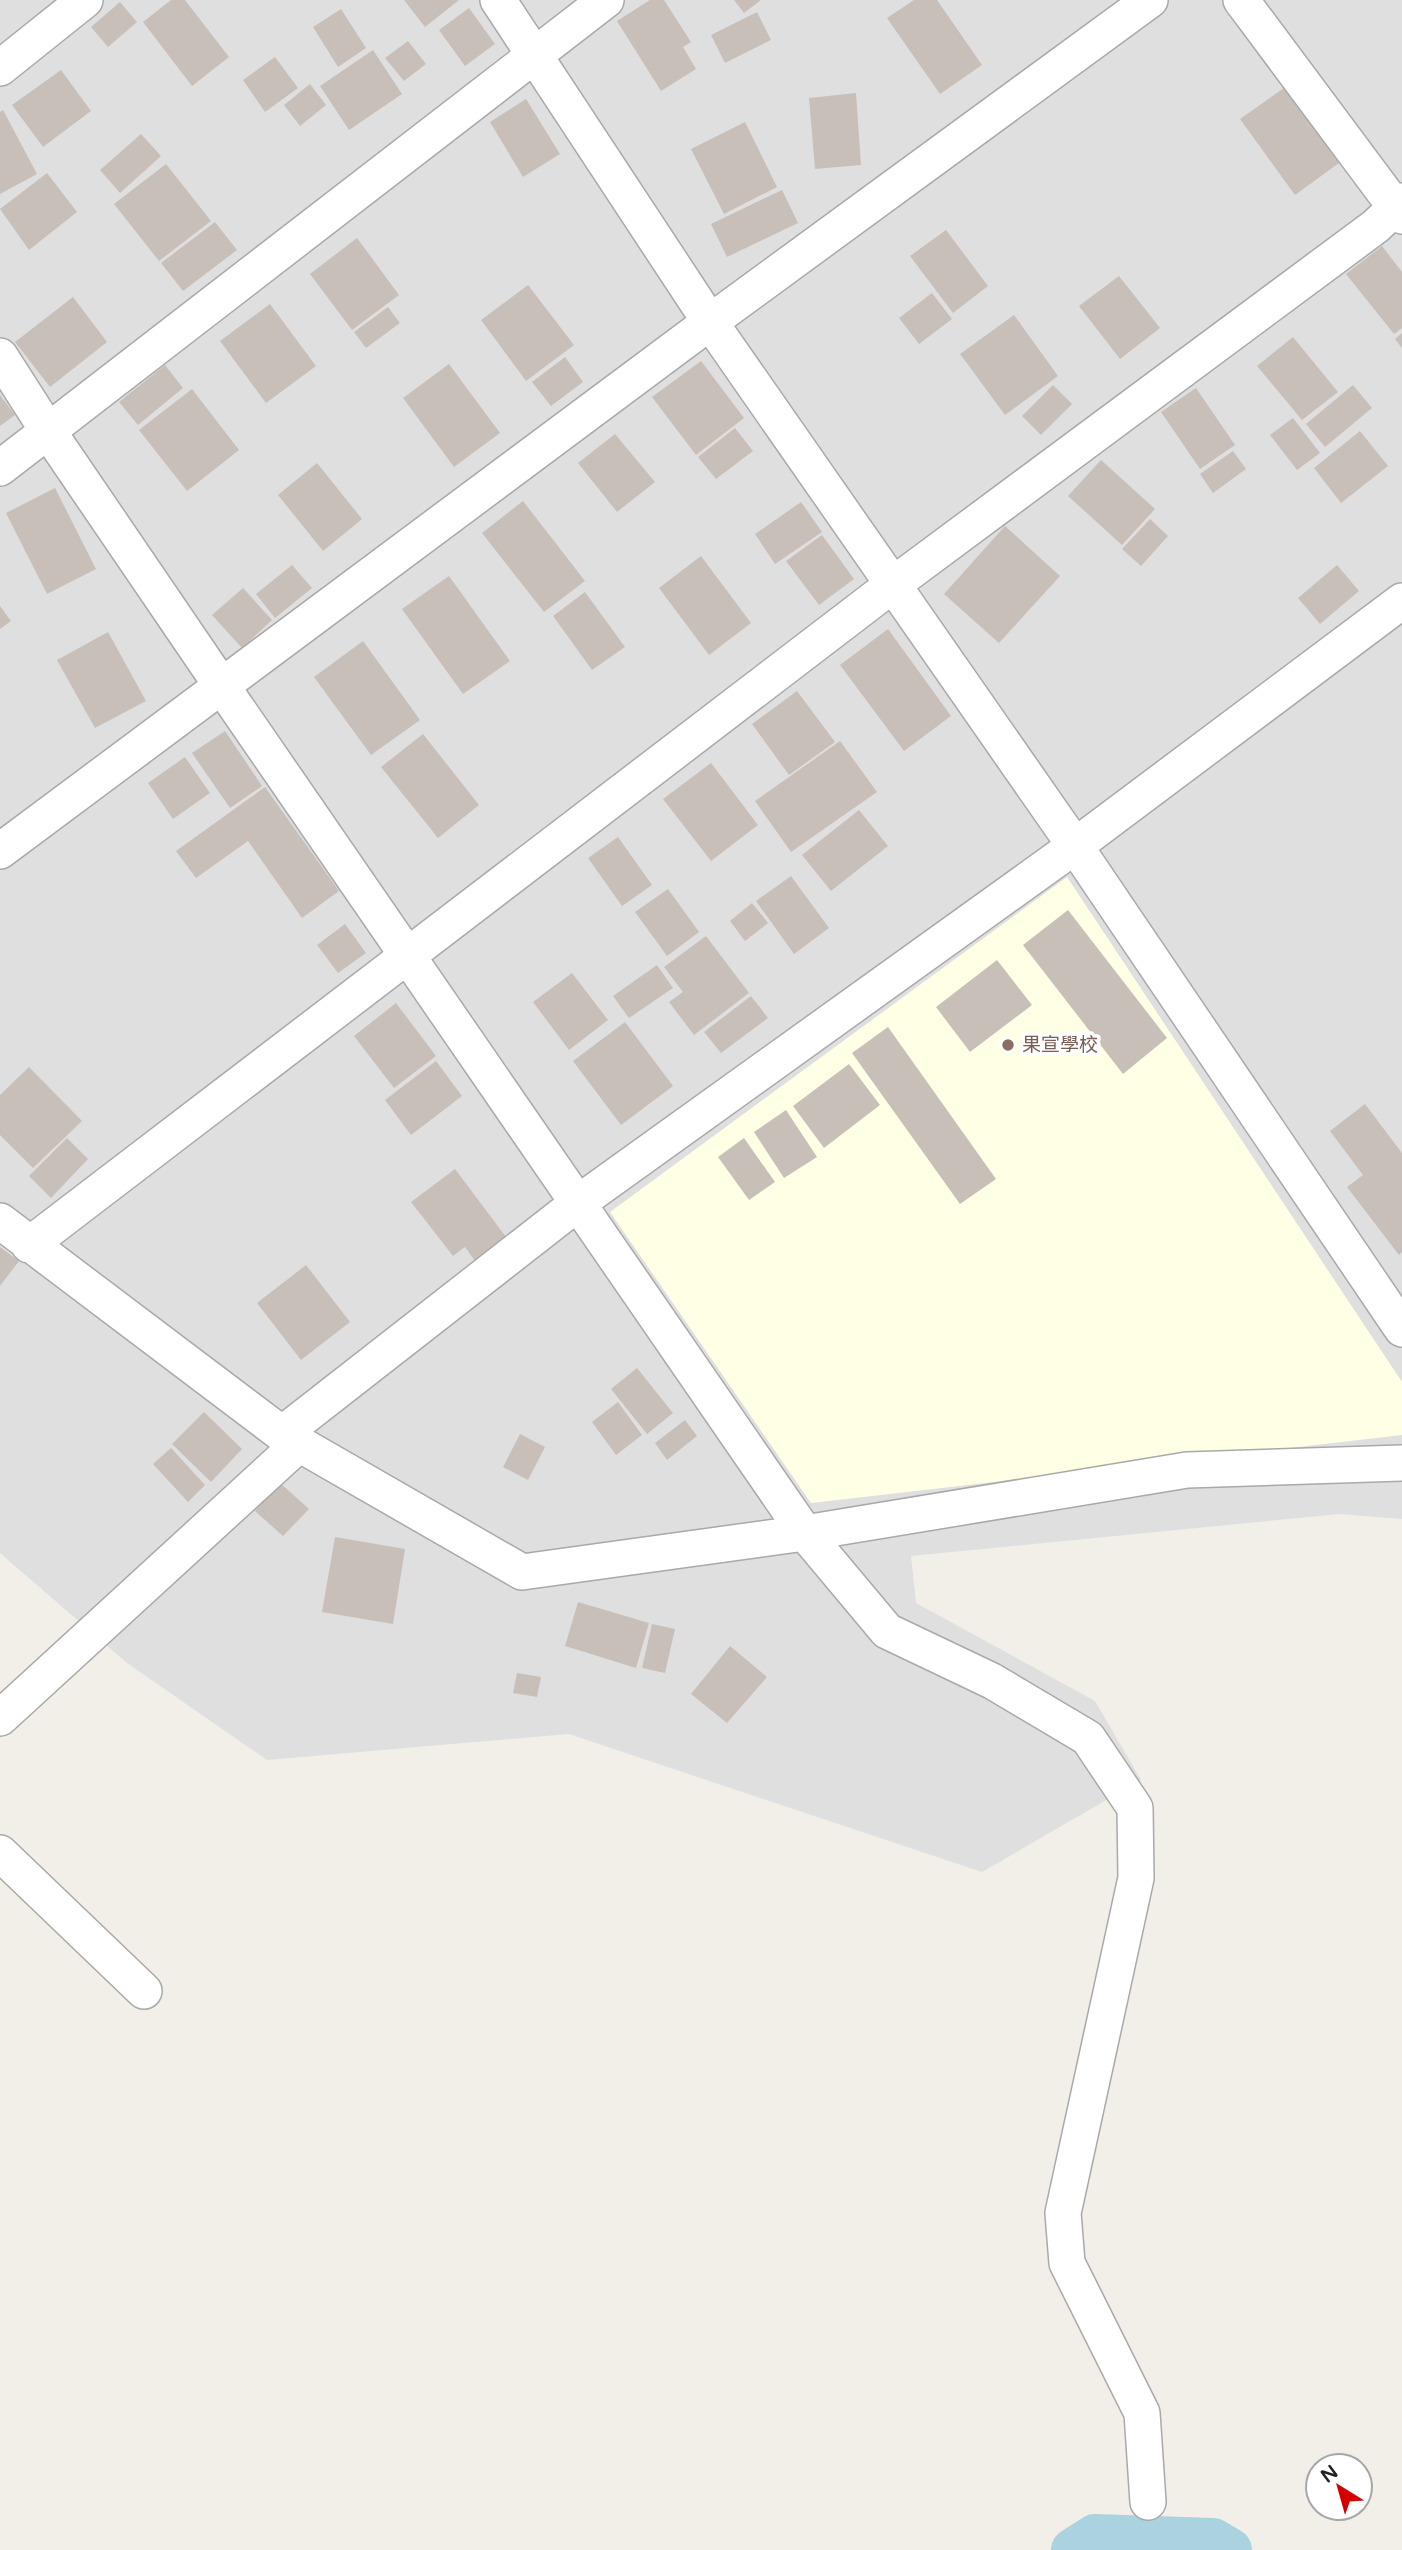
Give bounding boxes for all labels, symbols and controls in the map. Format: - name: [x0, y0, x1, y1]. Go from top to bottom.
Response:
- place label: 果宣學校: [1022, 1034, 1098, 1056]
- marker: 果宣學校: [1000, 1037, 1016, 1053]
- north arrow: [1304, 2452, 1374, 2522]
- text: N: [1317, 2461, 1342, 2488]

